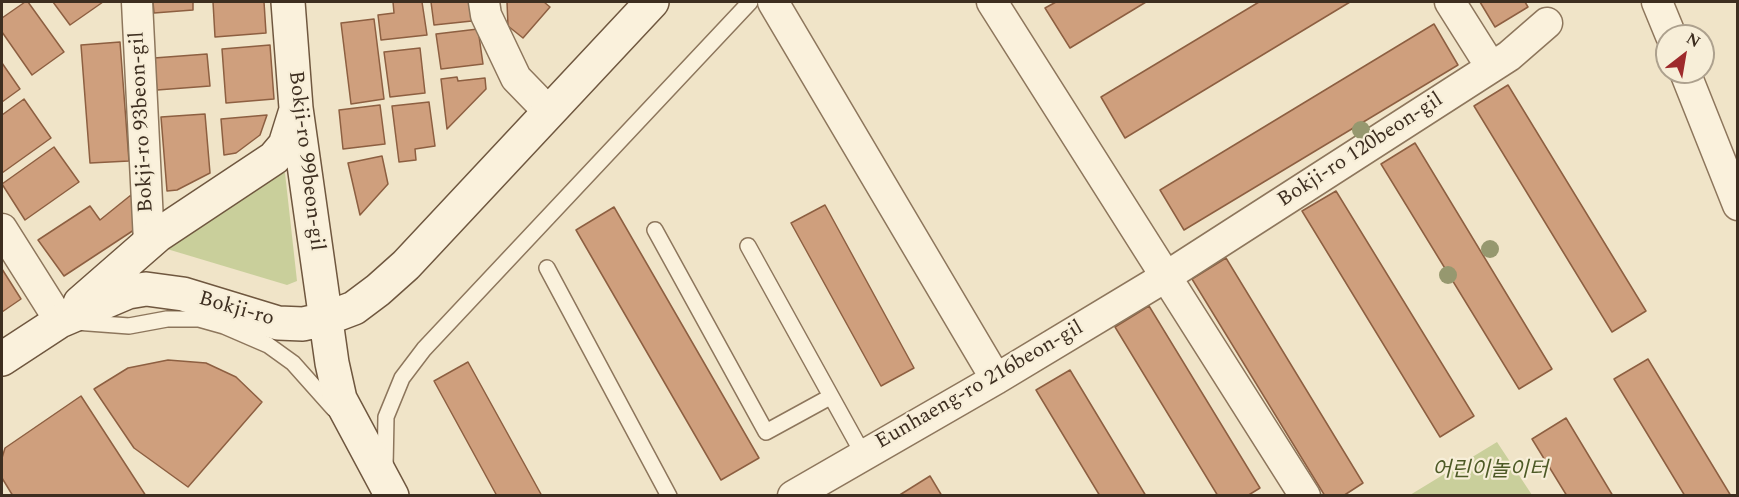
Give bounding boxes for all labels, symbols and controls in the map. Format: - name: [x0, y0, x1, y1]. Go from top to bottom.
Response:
- north arrow: [1655, 24, 1715, 84]
- text: N: [1681, 27, 1705, 54]
- street label: Bokji-ro 93beon-gil: [126, 31, 160, 213]
- street label: Bokji-ro 99beon-gil: [281, 69, 329, 253]
- street label: Bokji-ro 120beon-gil: [1274, 88, 1448, 214]
- street label: Bokji-ro: [195, 287, 277, 333]
- street label: Eunhaeng-ro 216beon-gil: [872, 316, 1088, 456]
- park label: 어린이놀이터: [1432, 459, 1548, 485]

